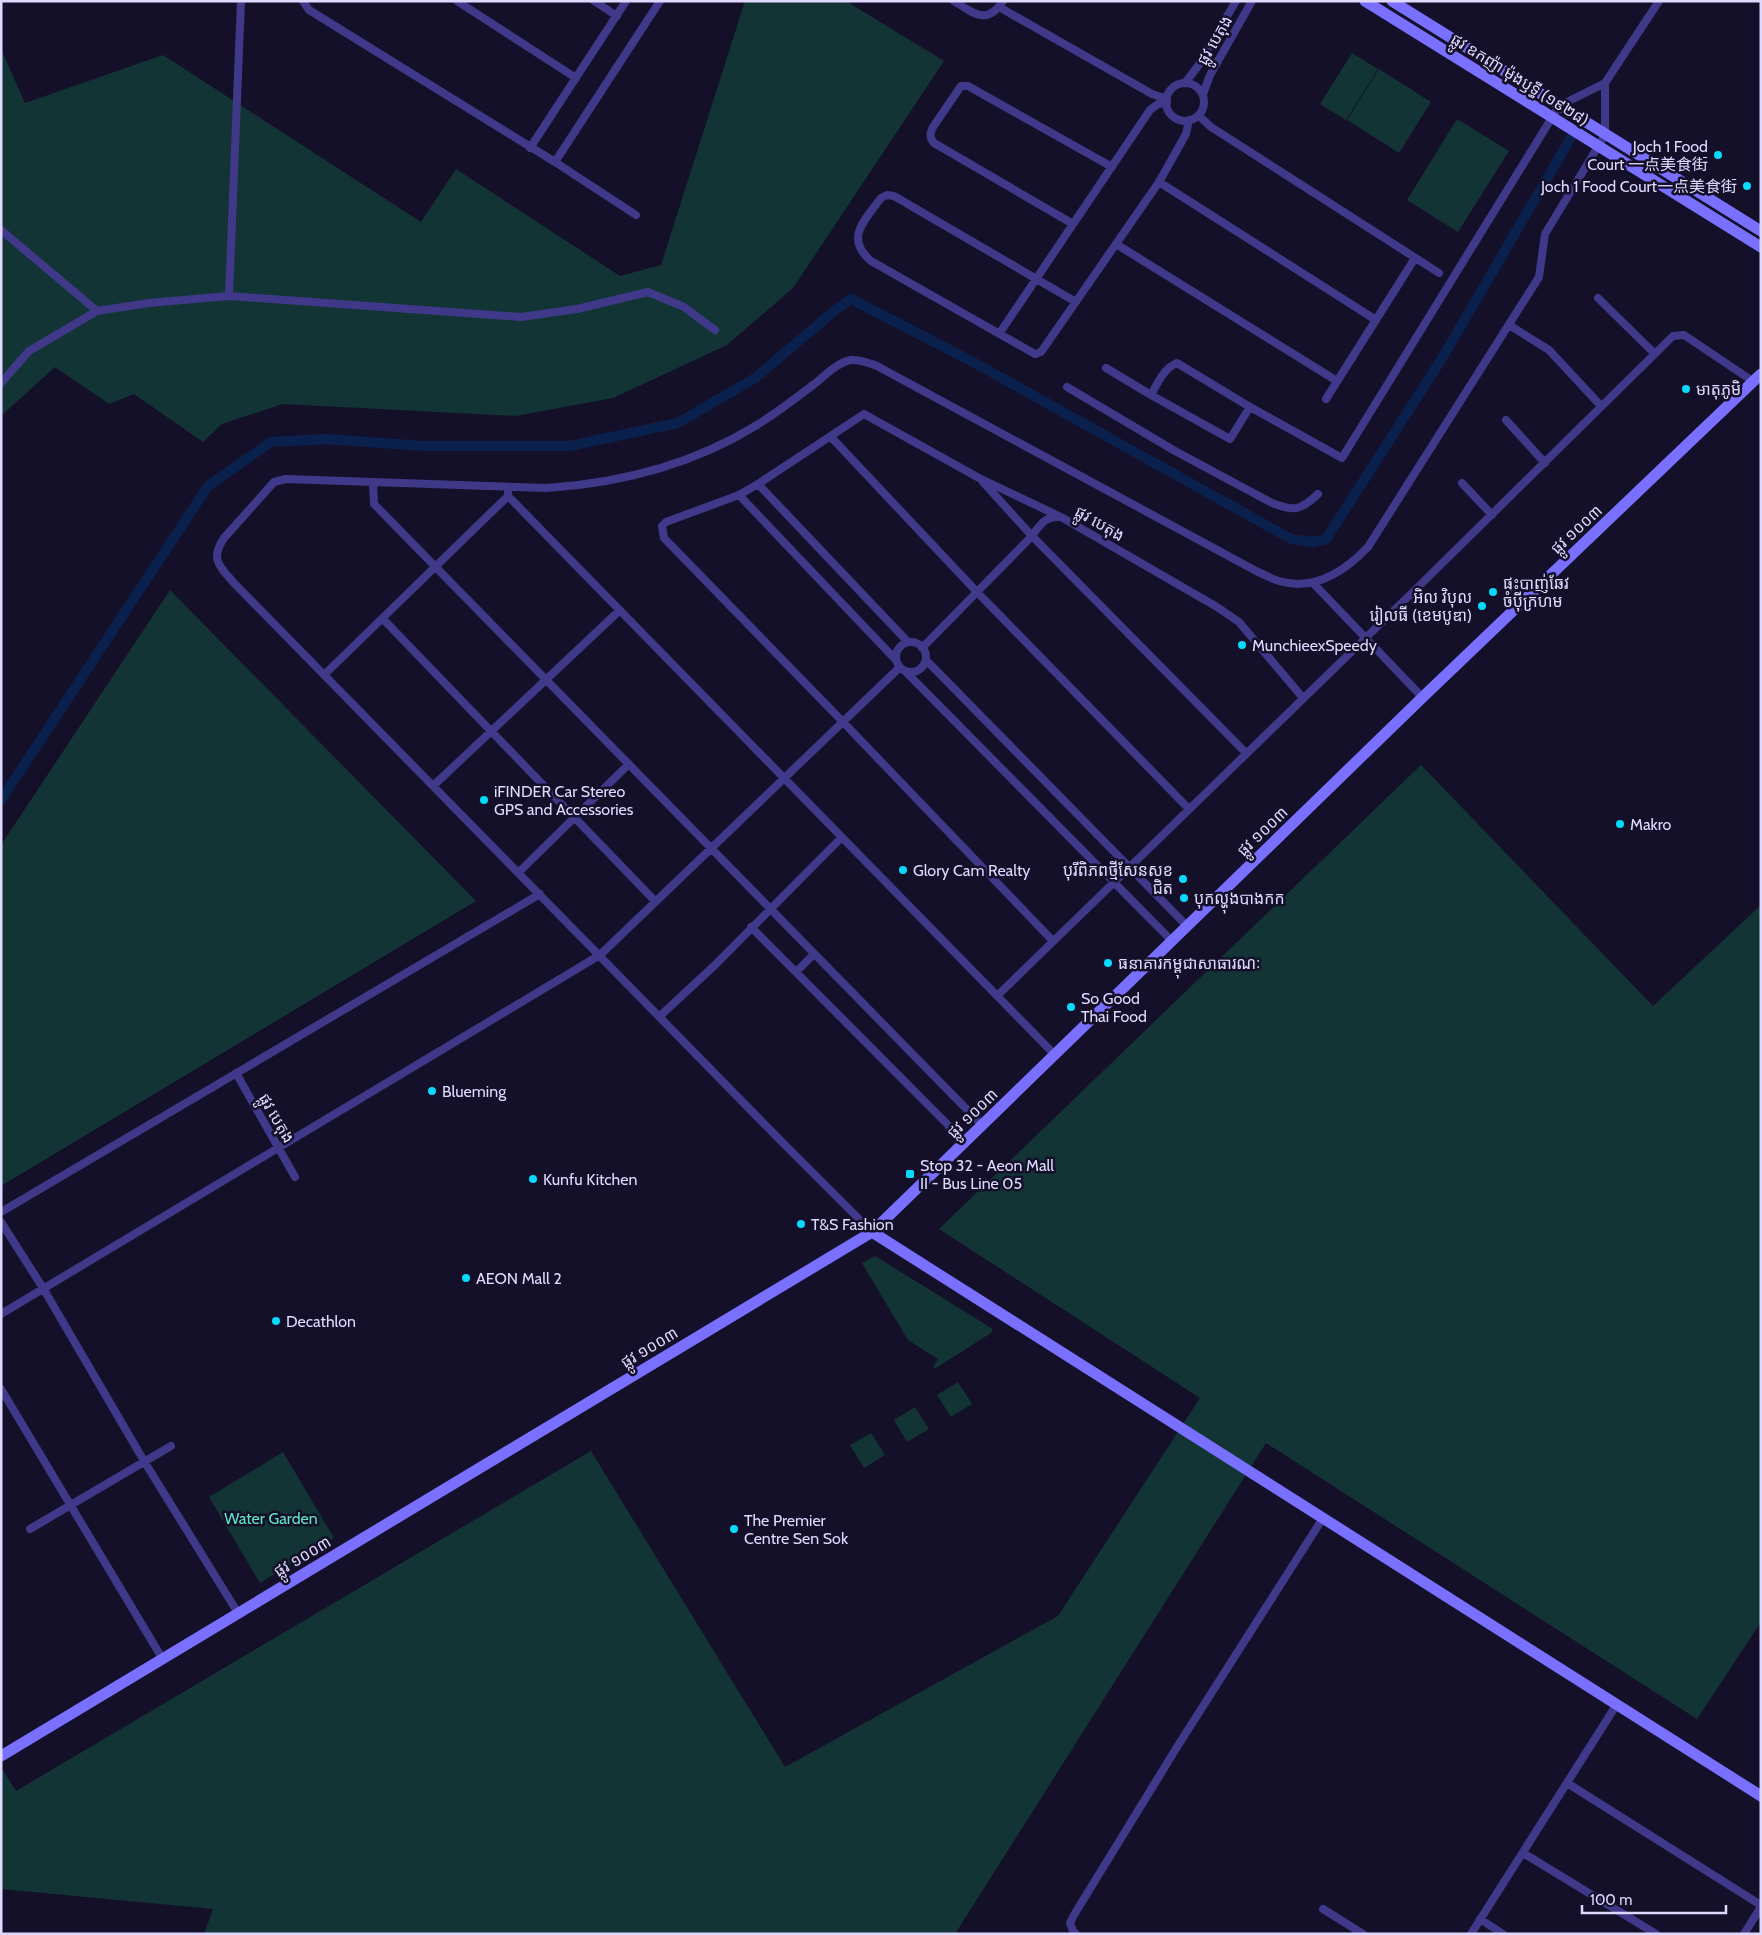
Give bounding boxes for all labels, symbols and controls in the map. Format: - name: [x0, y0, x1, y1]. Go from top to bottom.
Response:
- street label: ផ្លូវ បេតុង: [1193, 12, 1240, 71]
- street label: ផ្លូវ ឧកញ៉ា ម៉ុងឫទ្ធី (១៩២៨): [1445, 29, 1592, 134]
- place label: Joch 1 Food Court 一点美食街: [1587, 137, 1708, 174]
- marker: Joch 1 Food Court 一点美食街: [1712, 149, 1724, 161]
- place label: Joch 1 Food Court一点美食街: [1540, 177, 1737, 196]
- marker: Joch 1 Food Court一点美食街: [1741, 180, 1753, 192]
- place label: មាតុភូមិ: [1696, 380, 1741, 400]
- marker: មាតុភូមិ: [1680, 383, 1692, 395]
- street label: ផ្លូវ ១០០៣: [1547, 501, 1609, 561]
- street label: ផ្លូវ បេតុង: [1069, 502, 1128, 549]
- place label: ផ្ទះបាញ់ឆែវ ចំប៉ីក្រហម: [1503, 573, 1569, 612]
- marker: ផ្ទះបាញ់ឆែវ ចំប៉ីក្រហម: [1487, 586, 1499, 598]
- place label: អិល វិបុល រៀលធី (ខេមបូឌា): [1370, 587, 1472, 625]
- marker: អិល វិបុល រៀលធី (ខេមបូឌា): [1476, 600, 1488, 612]
- place label: MunchieexSpeedy: [1252, 636, 1377, 655]
- marker: MunchieexSpeedy: [1236, 639, 1248, 651]
- place label: iFINDER Car Stereo GPS and Accessories: [494, 782, 634, 819]
- marker: iFINDER Car Stereo GPS and Accessories: [478, 794, 490, 806]
- street label: ផ្លូវ ១០០៣: [1233, 803, 1295, 864]
- place label: Makro: [1630, 815, 1672, 834]
- marker: Makro: [1614, 818, 1626, 830]
- place label: បុរីពិភពថ្មីសែនសុខ ជិត: [1063, 860, 1173, 898]
- place label: Glory Cam Realty: [913, 861, 1030, 880]
- marker: Glory Cam Realty: [897, 864, 909, 876]
- marker: បុរីពិភពថ្មីសែនសុខ ជិត: [1177, 873, 1189, 885]
- place label: បុកល្ហុងបាងកក: [1194, 889, 1285, 914]
- marker: បុកល្ហុងបាងកក: [1178, 892, 1190, 904]
- place label: ធនាគារកម្ពុជាសាធារណៈ: [1118, 954, 1261, 979]
- marker: ធនាគារកម្ពុជាសាធារណៈ: [1102, 957, 1114, 969]
- place label: So Good Thai Food: [1081, 989, 1147, 1026]
- marker: So Good Thai Food: [1065, 1001, 1077, 1013]
- place label: Blueming: [442, 1082, 507, 1101]
- marker: Blueming: [426, 1085, 438, 1097]
- street label: ផ្លូវ ១០០៣: [943, 1085, 1005, 1146]
- street label: ផ្លូវ បេតុង: [251, 1090, 298, 1149]
- place label: Stop 32 - Aeon Mall II - Bus Line 05: [920, 1156, 1054, 1193]
- marker: Stop 32 - Aeon Mall II - Bus Line 05: [904, 1168, 916, 1180]
- place label: Kunfu Kitchen: [543, 1170, 637, 1189]
- marker: Kunfu Kitchen: [527, 1173, 539, 1185]
- place label: T&S Fashion: [811, 1215, 894, 1234]
- marker: T&S Fashion: [795, 1218, 807, 1230]
- place label: AEON Mall 2: [476, 1269, 562, 1288]
- marker: AEON Mall 2: [460, 1272, 472, 1284]
- place label: Decathlon: [286, 1312, 356, 1331]
- marker: Decathlon: [270, 1315, 282, 1327]
- street label: ផ្លូវ ១០០៣: [617, 1323, 684, 1376]
- park label: Water Garden: [224, 1509, 318, 1528]
- place label: The Premier Centre Sen Sok: [744, 1511, 849, 1548]
- marker: The Premier Centre Sen Sok: [728, 1523, 740, 1535]
- street label: ផ្លូវ ១០០៣: [270, 1532, 337, 1585]
- scale bar: [1582, 1882, 1726, 1914]
- text: 100 m: [1590, 1891, 1632, 1909]

